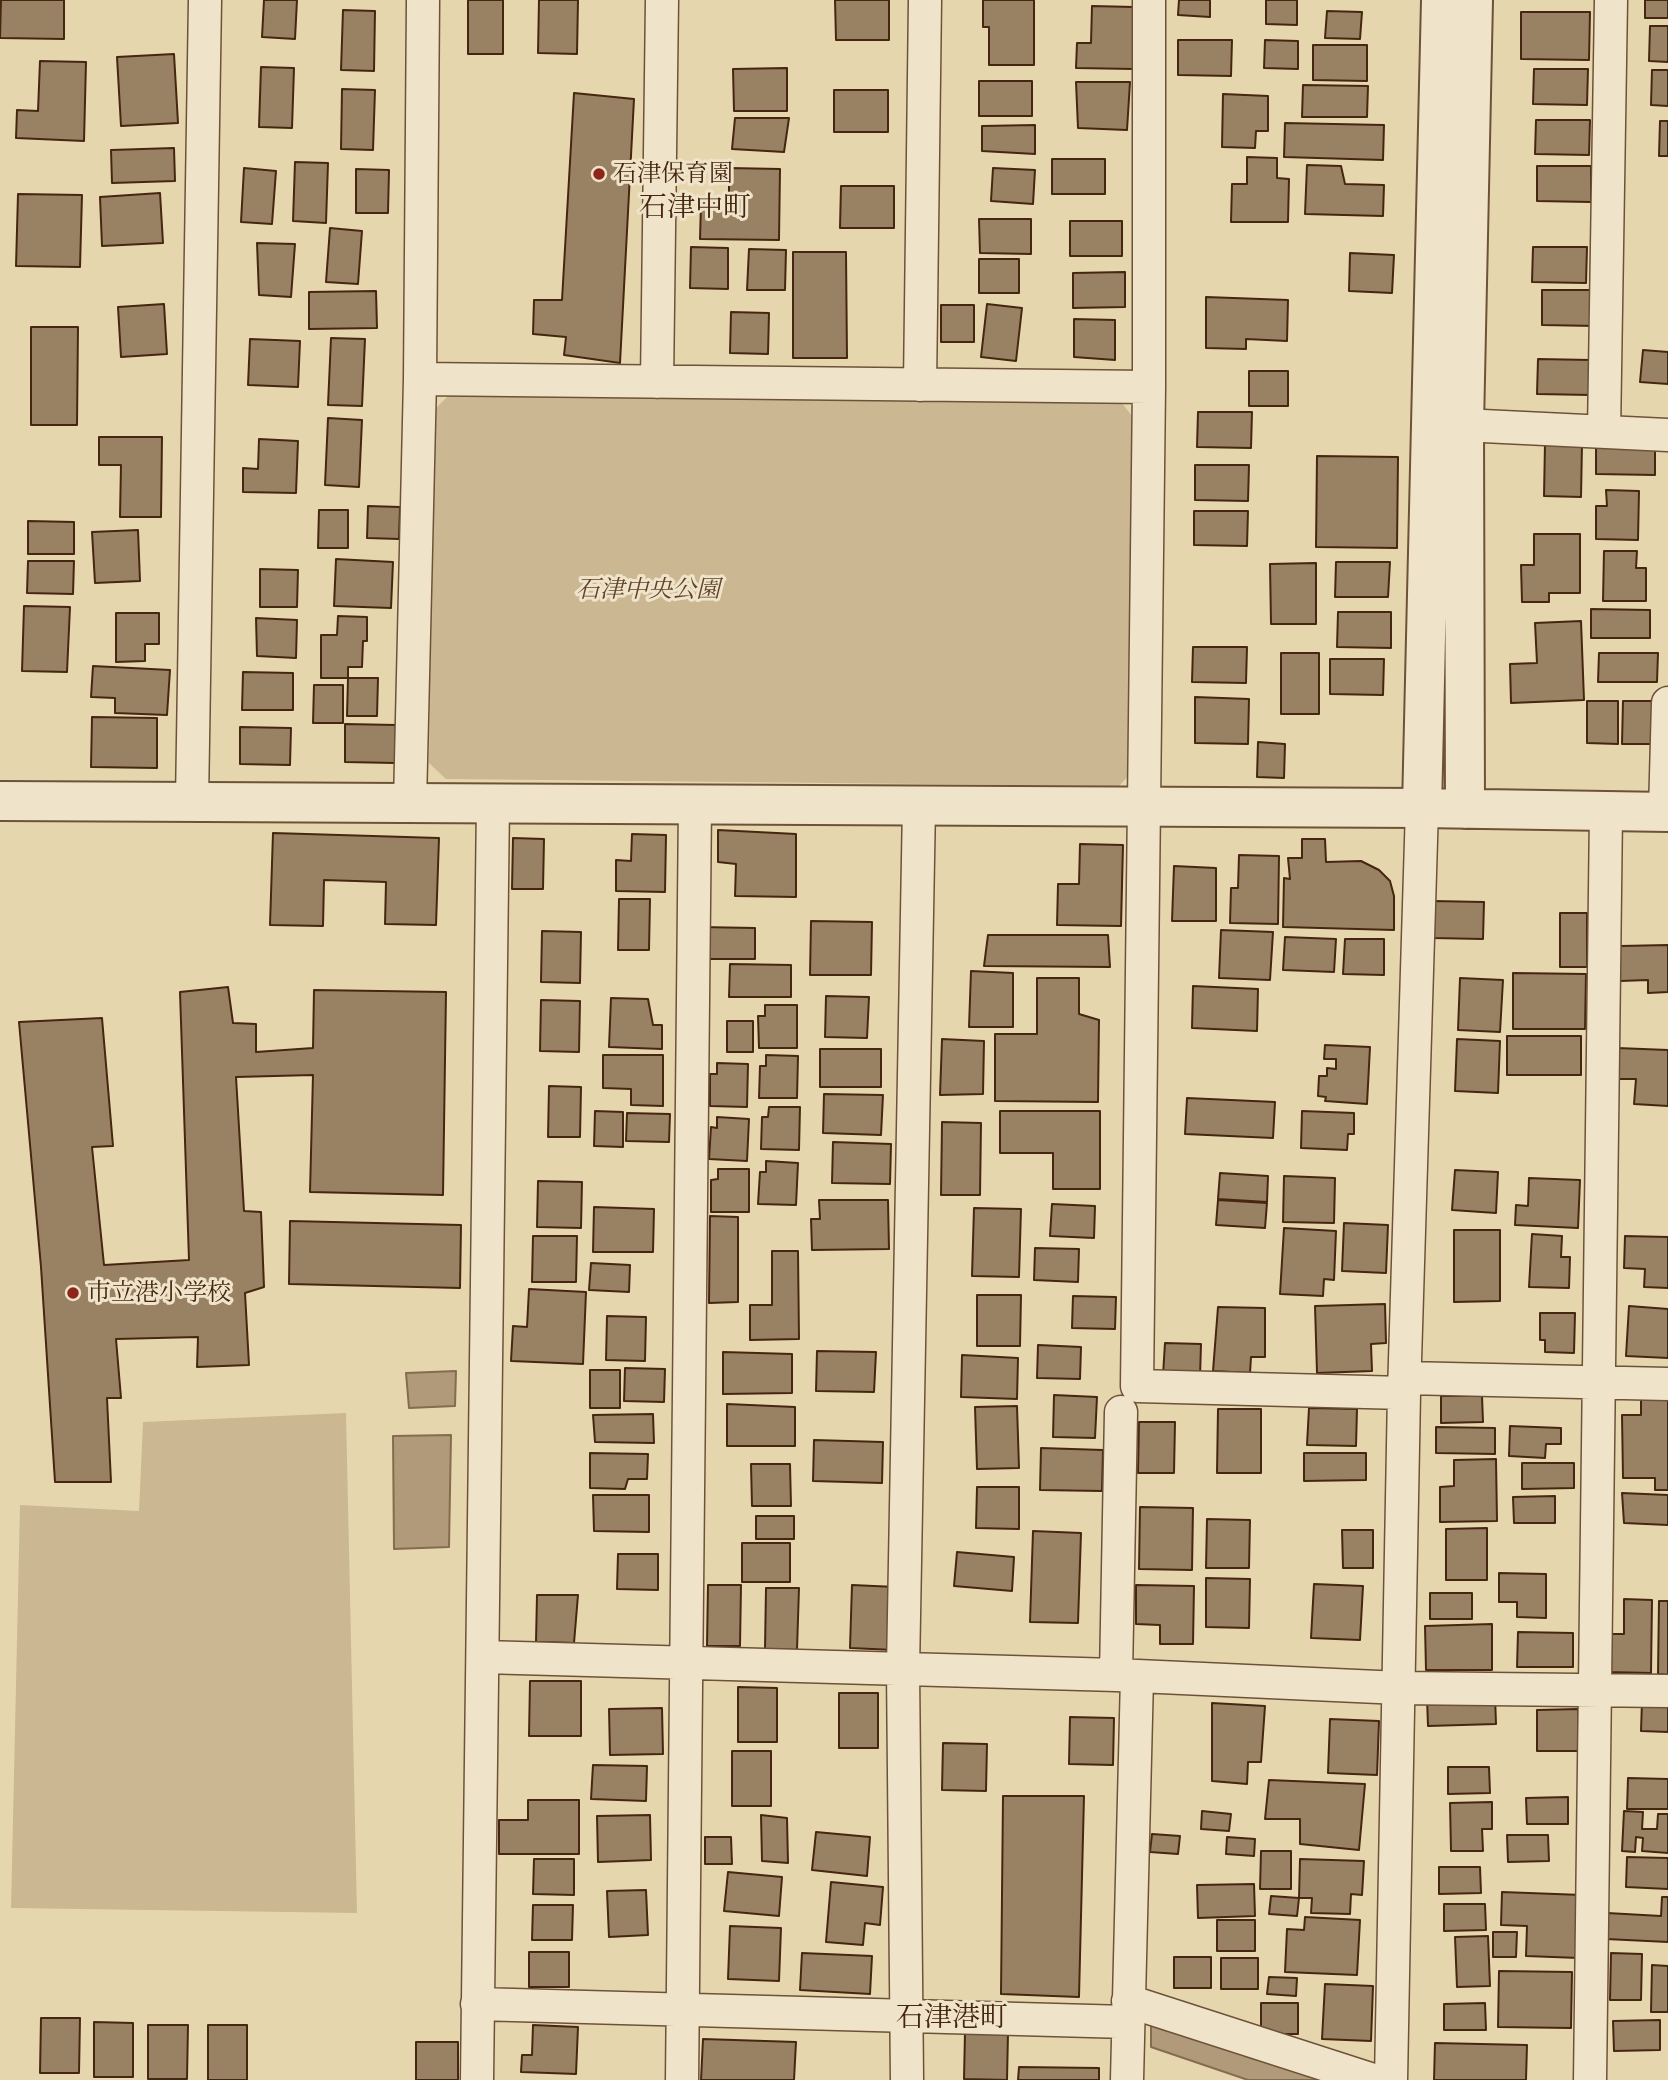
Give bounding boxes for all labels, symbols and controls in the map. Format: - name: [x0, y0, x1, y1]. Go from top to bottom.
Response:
- place label: 石津保育園: [613, 160, 733, 188]
- marker: 石津保育園: [591, 166, 607, 182]
- district label: 石津中町: [639, 191, 751, 225]
- park label: 石津中央公園: [576, 576, 720, 604]
- place label: 市立港小学校: [87, 1279, 231, 1307]
- marker: 市立港小学校: [65, 1285, 81, 1301]
- district label: 石津港町: [896, 2001, 1008, 2035]

